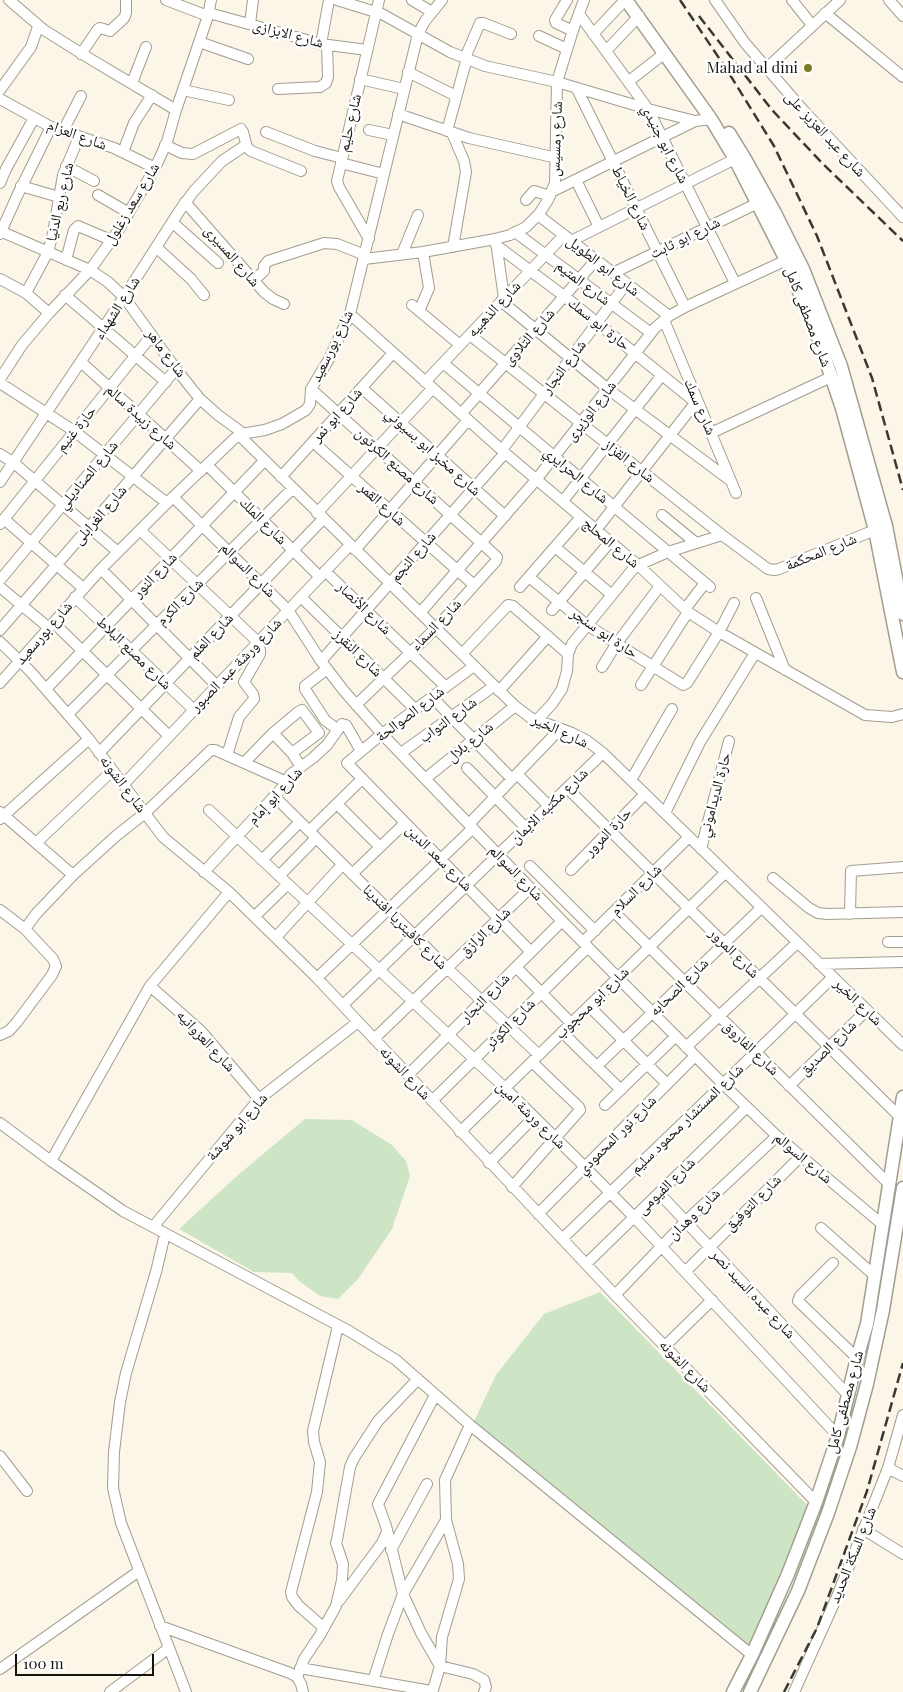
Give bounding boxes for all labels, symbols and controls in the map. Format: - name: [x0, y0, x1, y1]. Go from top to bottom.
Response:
- street label: شارع الابزازى: [251, 16, 325, 52]
- place label: Mahad al dini: [707, 59, 798, 77]
- marker: Mahad al dini: [802, 62, 814, 74]
- street label: شارع عبد العزيز على: [781, 87, 869, 181]
- street label: شارع حليم: [335, 92, 365, 154]
- street label: شارع رمسيس: [546, 101, 566, 177]
- street label: شارع ابو جنيدي: [637, 101, 693, 187]
- street label: شارع العزام: [45, 116, 109, 154]
- street label: شارع سعد زغلول: [101, 160, 163, 248]
- street label: شارع ربع الدنيا: [42, 161, 78, 243]
- street label: شارع الخياط: [608, 163, 654, 233]
- street label: شارع ابو ثابت: [647, 213, 723, 263]
- street label: شارع المسيرى: [200, 221, 264, 291]
- street label: شارع ابو الطويل: [563, 232, 643, 300]
- street label: شارع المتيم: [552, 257, 614, 309]
- street label: شارع مصطفى كامل: [781, 264, 835, 370]
- street label: شارع الشهداء: [90, 273, 144, 343]
- street label: شارع الذهبيه: [463, 277, 525, 341]
- street label: حارة ابو سمك: [564, 294, 634, 354]
- street label: شارع التلاوى: [499, 305, 559, 369]
- street label: شارع بورسعيد: [307, 307, 357, 385]
- street label: شارع ماهر: [142, 325, 190, 381]
- street label: شارع النجار: [538, 336, 590, 398]
- street label: شارع سمك: [680, 376, 720, 438]
- street label: شارع الوزيرى: [562, 377, 620, 445]
- street label: شارع زبيدة سالم: [102, 380, 180, 454]
- street label: شارع ابو نمر: [308, 384, 366, 446]
- street label: حارة غنيم: [52, 402, 100, 456]
- street label: شارع مخبز ابو بسيوني: [381, 404, 485, 500]
- street label: شارع مصنع الكرتون: [351, 424, 443, 508]
- street label: شارع القزاز: [600, 435, 658, 487]
- street label: شارع الصناديلي: [54, 437, 122, 513]
- street label: شارع الحرايري: [540, 443, 612, 507]
- street label: شارع القمر: [355, 478, 409, 530]
- street label: شارع الغرابلى: [69, 482, 131, 548]
- street label: شارع الملك: [235, 493, 291, 549]
- street label: شارع المحلج: [579, 514, 643, 572]
- street label: شارع النجم: [386, 528, 440, 586]
- street label: شارع المحكمة: [783, 530, 859, 574]
- street label: شارع السوالم: [217, 539, 279, 601]
- street label: شارع النور: [129, 549, 181, 601]
- street label: شارع الكرم: [153, 575, 207, 629]
- street label: شارع الأنصار: [333, 578, 395, 638]
- street label: شارع السماء: [407, 595, 465, 655]
- street label: شارع بورسعيد: [12, 598, 76, 668]
- street label: حارة ابو سنجر: [567, 604, 641, 662]
- street label: شارع العلم: [185, 609, 237, 663]
- street label: شارع مصنع البلاط: [93, 613, 175, 693]
- street label: شارع ورشة عبد الصبور: [187, 614, 285, 716]
- street label: شارع النقرز: [330, 625, 386, 681]
- street label: شارع الصوالحة: [372, 682, 448, 746]
- street label: شارع التواب: [416, 693, 480, 747]
- street label: شارع الخير: [529, 710, 591, 752]
- street label: شارع بلال: [443, 718, 497, 766]
- street label: حارة الديداموني: [695, 751, 735, 839]
- street label: شارع الشونه: [96, 752, 150, 816]
- street label: شارع ابو إمام: [244, 763, 306, 829]
- street label: شارع مكتبه الايمان: [506, 764, 592, 848]
- street label: حارة المرور: [580, 804, 636, 860]
- street label: شارع سعد الدين: [402, 821, 476, 895]
- street label: شارع السوالم: [485, 841, 547, 905]
- street label: شارع السلام: [607, 861, 665, 919]
- street label: شارع كافيتريا افندينا: [359, 881, 451, 973]
- street label: شارع الرازق: [456, 903, 514, 961]
- street label: شارع المرور: [705, 924, 763, 982]
- street label: شارع الصحابه: [646, 954, 712, 1020]
- street label: شارع ابو محجوب: [551, 963, 633, 1043]
- street label: شارع النجار: [456, 969, 514, 1027]
- street label: شارع الخير: [830, 975, 886, 1029]
- street label: شارع الكوثر: [481, 995, 539, 1053]
- street label: شارع العزوانيه: [173, 1006, 239, 1076]
- street label: شارع الصديق: [796, 1016, 860, 1080]
- street label: شارع الفاروق: [719, 1017, 783, 1079]
- street label: شارع الشونه: [376, 1042, 434, 1104]
- street label: شارع المستشار محمود سليم: [627, 1060, 747, 1178]
- street label: شارع ورشة امين: [492, 1077, 570, 1153]
- street label: شارع ابو شوشة: [203, 1089, 271, 1165]
- street label: شارع نور المحمودي: [574, 1092, 660, 1178]
- street label: شارع السوالم: [770, 1128, 836, 1188]
- street label: شارع الفيومى: [633, 1154, 699, 1218]
- street label: شارع التوفيق: [721, 1171, 785, 1235]
- street label: شارع وهدان: [664, 1184, 724, 1244]
- street label: شارع عبده السيد نصر: [707, 1245, 799, 1343]
- street label: شارع الشونه: [655, 1336, 715, 1396]
- street label: شارع مصطفى كامل: [823, 1349, 867, 1455]
- street label: شارع السكة الحديد: [825, 1504, 881, 1606]
- scale bar: [18, 1644, 156, 1676]
- text: 100 m: [23, 1653, 64, 1673]

